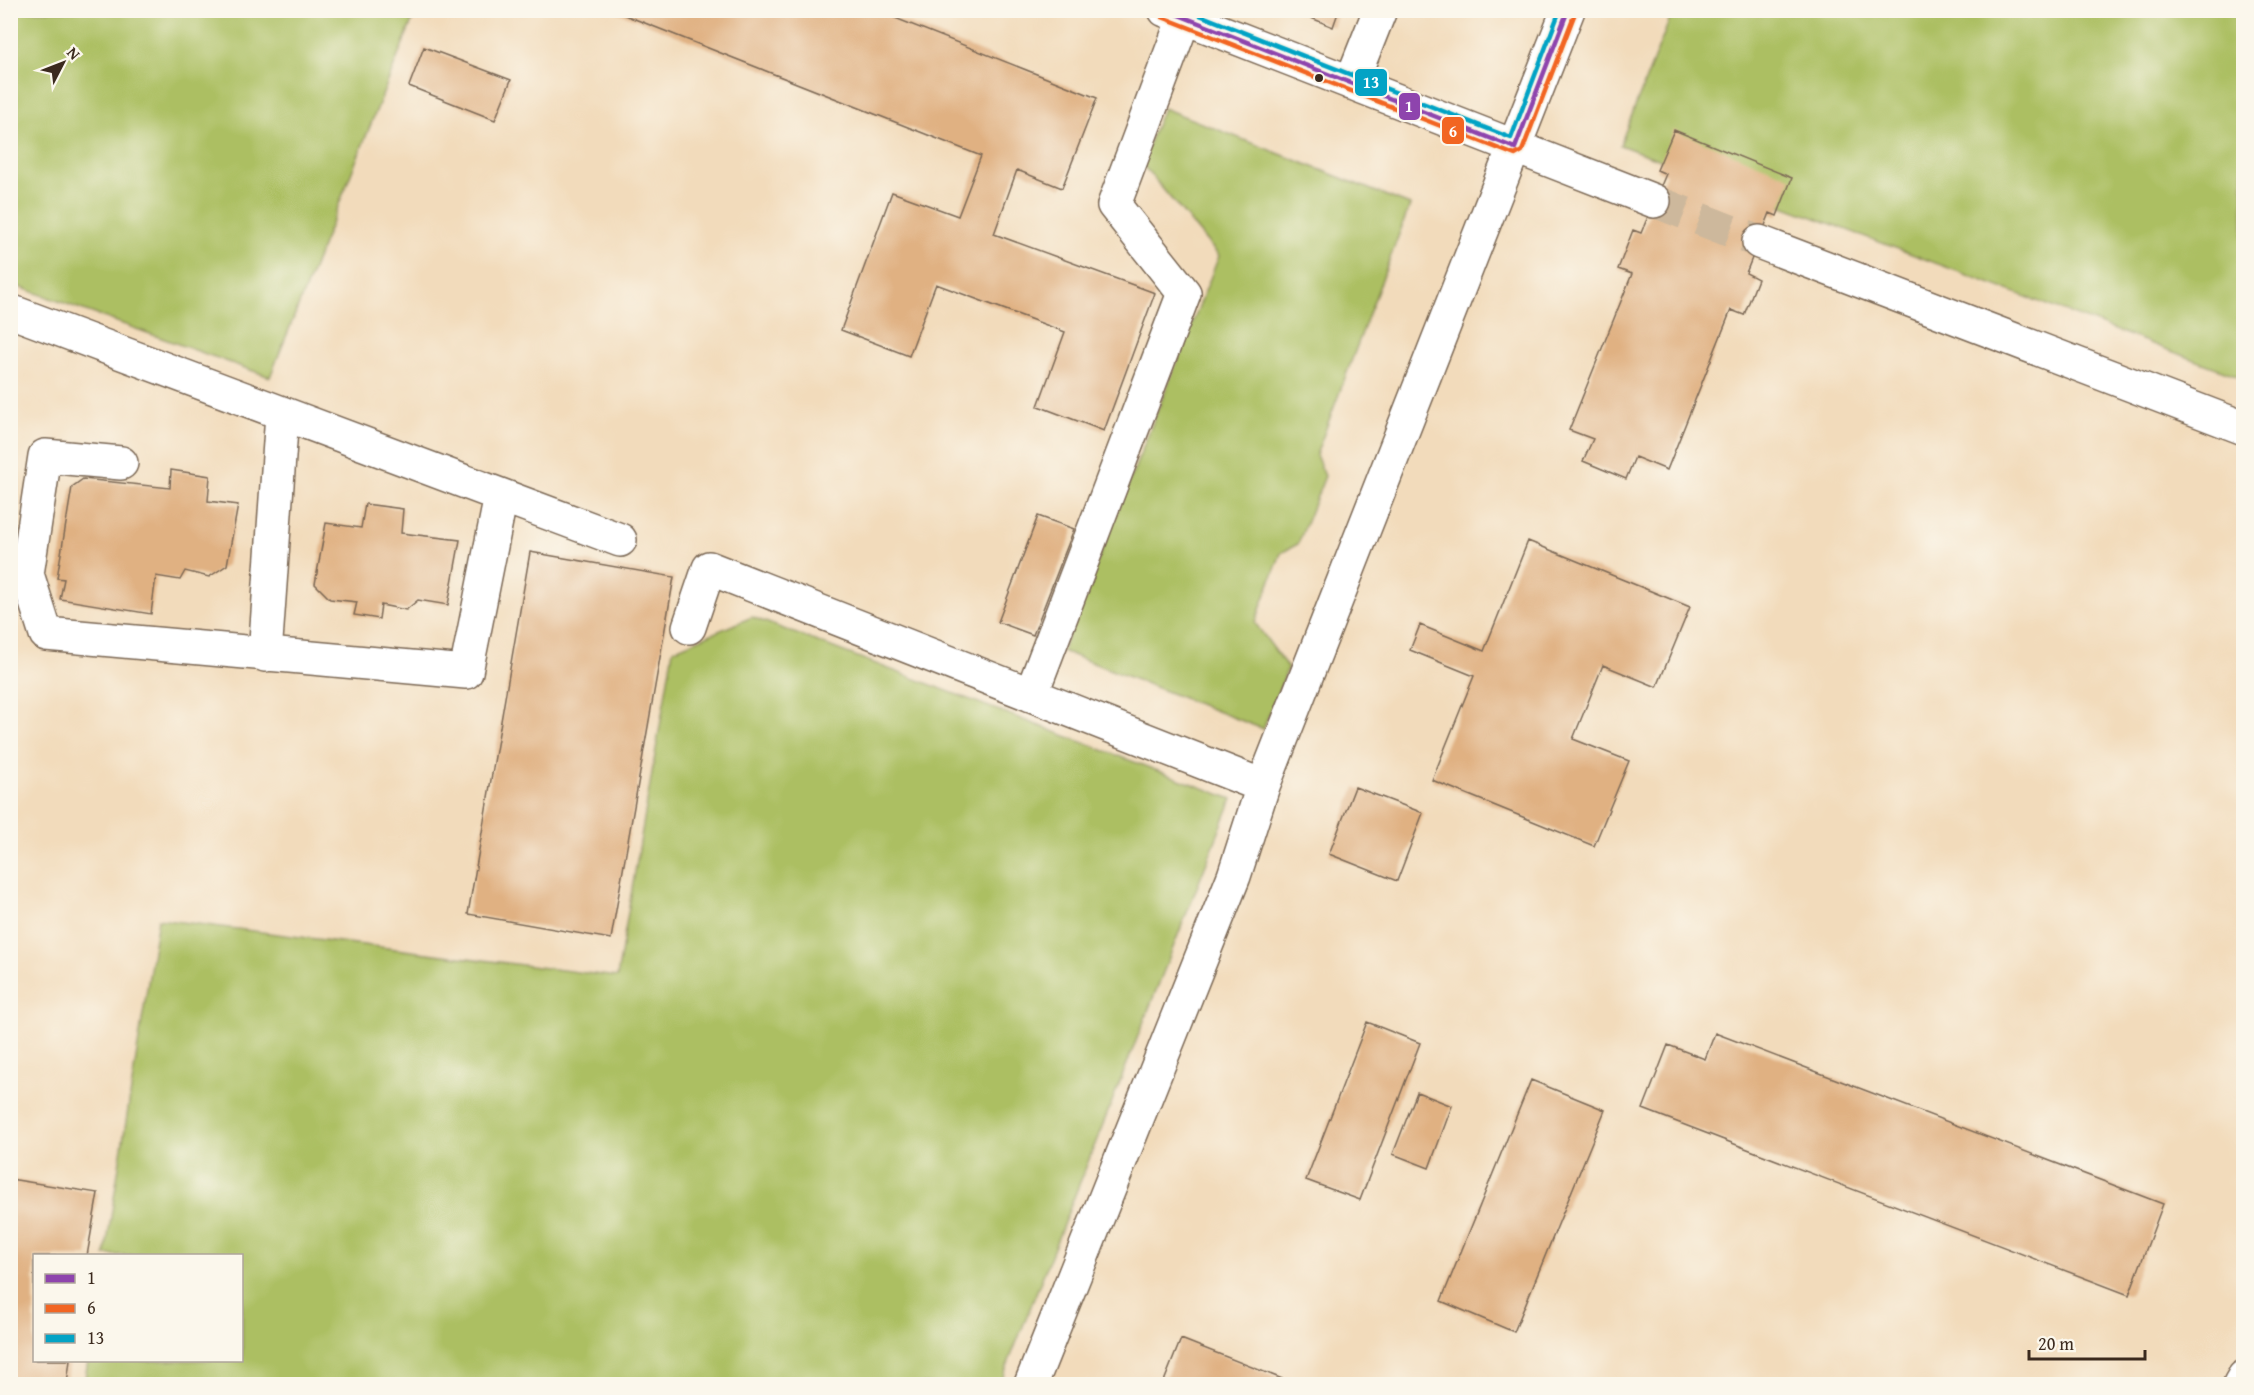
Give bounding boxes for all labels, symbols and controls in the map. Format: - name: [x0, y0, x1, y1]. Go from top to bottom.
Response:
- north arrow: [33, 33, 93, 93]
- text: N: [62, 41, 87, 65]
- line badge: 13: [1354, 68, 1388, 97]
- text: 13: [1363, 70, 1379, 94]
- unlabelled marker: [1313, 72, 1325, 84]
- line badge: 1: [1398, 92, 1421, 121]
- text: 1: [1405, 94, 1413, 118]
- line badge: 6: [1441, 116, 1465, 145]
- text: 6: [1449, 119, 1457, 143]
- legend: [33, 1254, 243, 1362]
- text: 1: [87, 1264, 96, 1291]
- text: 6: [87, 1294, 96, 1321]
- scale bar: [2029, 1323, 2144, 1361]
- text: 13: [87, 1324, 104, 1351]
- text: 20 m: [2038, 1330, 2074, 1357]

